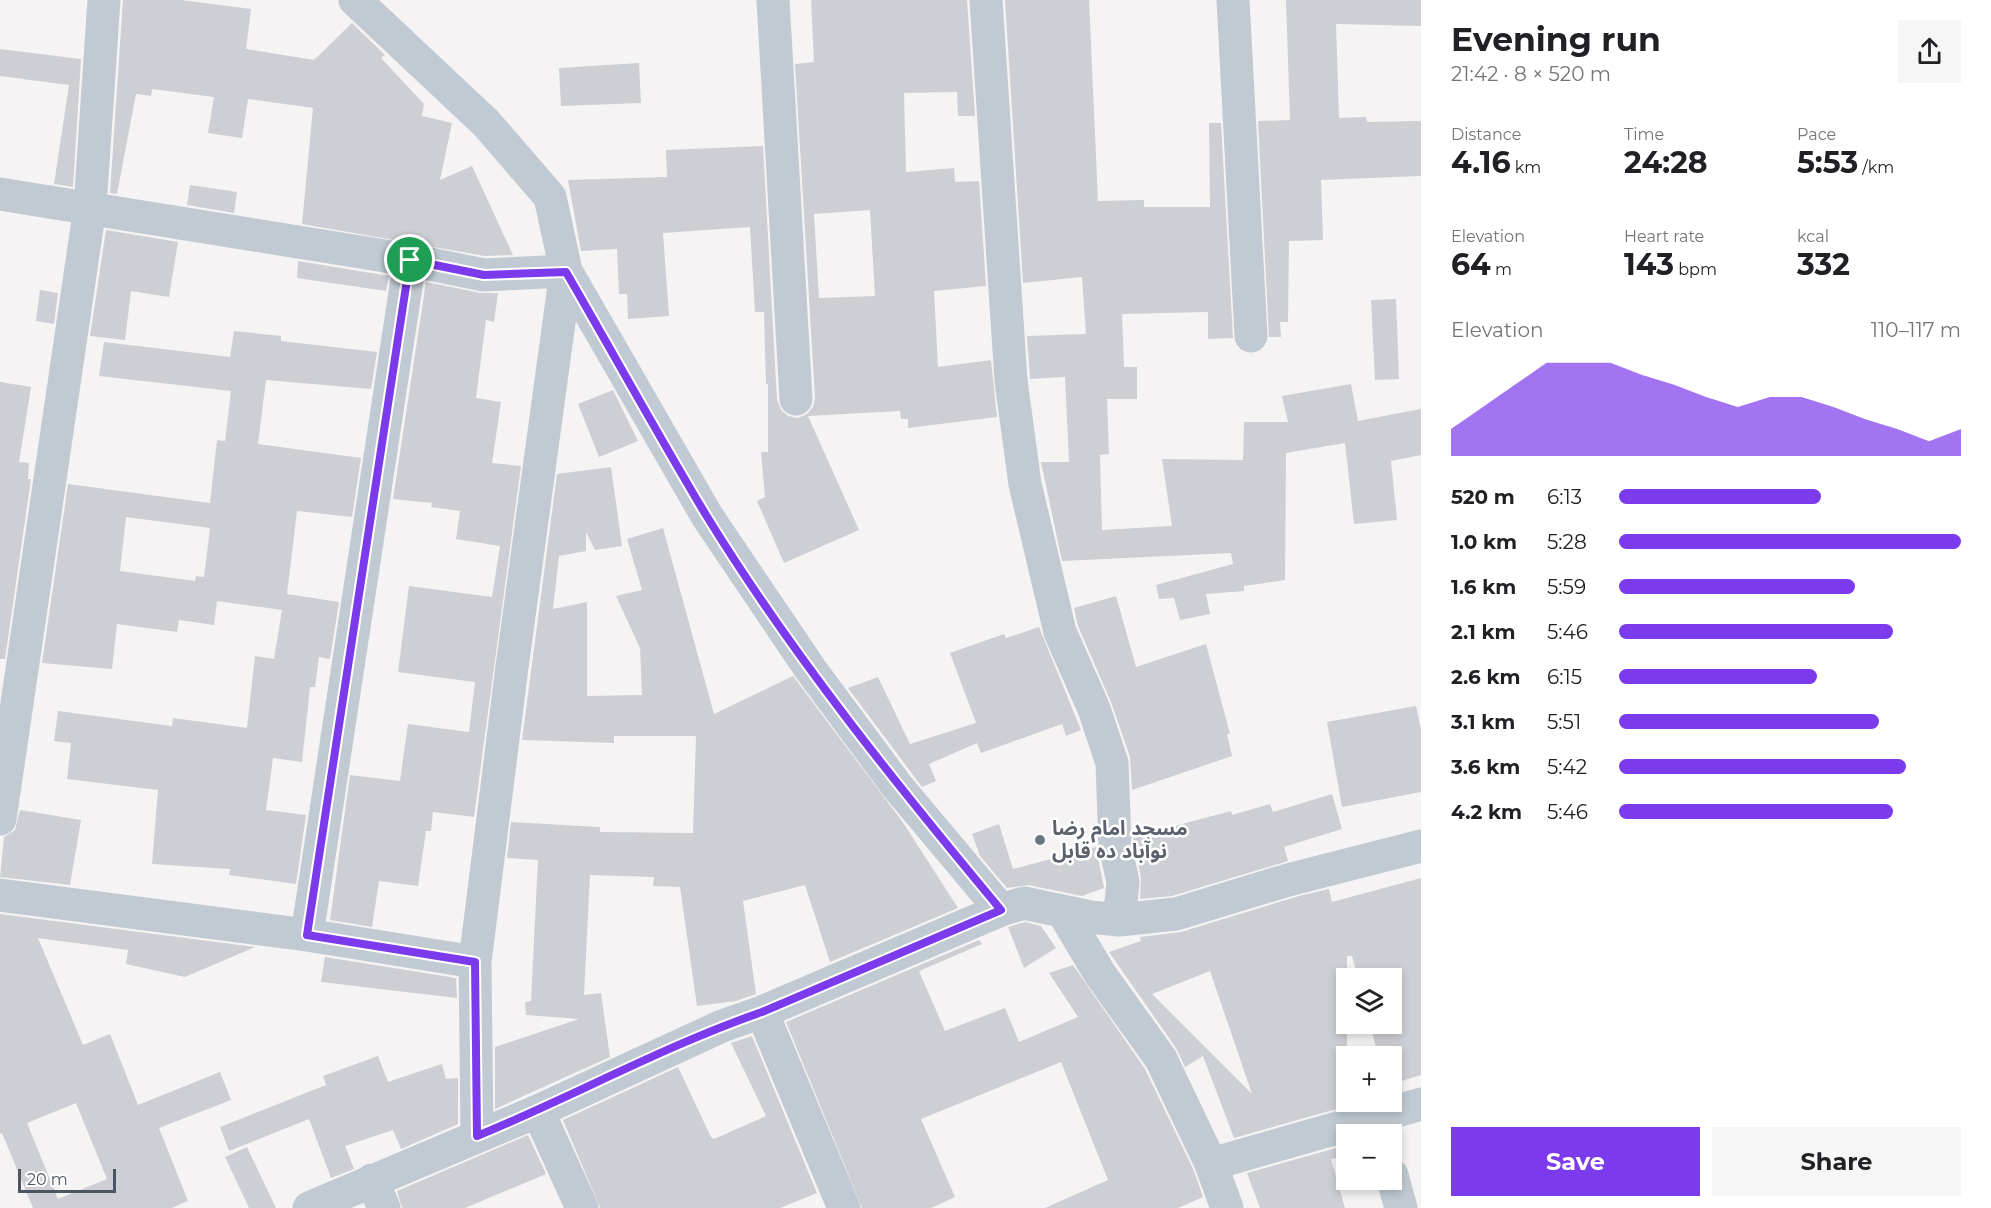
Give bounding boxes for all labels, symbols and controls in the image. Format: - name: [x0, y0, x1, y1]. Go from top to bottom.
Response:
- text: Evening run: [1451, 19, 1661, 59]
- button: share: [1898, 20, 1961, 83]
- text: 21:42 · 8 × 520 m: [1451, 62, 1611, 86]
- text: Distance: [1451, 125, 1521, 144]
- text: Time: [1624, 125, 1664, 144]
- text: Pace: [1797, 125, 1836, 144]
- text: 4.16: [1451, 144, 1511, 181]
- text: 24:28: [1624, 144, 1708, 181]
- text: 5:53: [1797, 144, 1858, 181]
- text: km: [1511, 158, 1541, 177]
- text: /km: [1858, 158, 1894, 177]
- text: Elevation: [1451, 227, 1525, 246]
- text: Heart rate: [1624, 227, 1704, 246]
- text: kcal: [1797, 227, 1829, 246]
- pin: [384, 234, 435, 285]
- icon: arrive: [393, 243, 426, 276]
- text: 64: [1451, 246, 1491, 283]
- text: 143: [1624, 246, 1674, 283]
- text: 332: [1797, 246, 1850, 283]
- text: m: [1491, 260, 1512, 279]
- text: bpm: [1674, 260, 1717, 279]
- text: Elevation: [1451, 318, 1543, 342]
- text: 110–117 m: [1871, 318, 1961, 342]
- text: 520 m: [1451, 485, 1515, 509]
- text: 6:13: [1547, 485, 1582, 509]
- text: 1.0 km: [1451, 530, 1517, 554]
- text: 5:28: [1547, 530, 1587, 554]
- text: 1.6 km: [1451, 575, 1516, 599]
- text: 5:59: [1547, 575, 1586, 599]
- text: 2.1 km: [1451, 620, 1515, 644]
- text: 5:46: [1547, 620, 1588, 644]
- text: 2.6 km: [1451, 665, 1520, 689]
- text: 6:15: [1547, 665, 1582, 689]
- text: 3.1 km: [1451, 710, 1515, 734]
- text: 5:51: [1547, 710, 1581, 734]
- text: 3.6 km: [1451, 755, 1520, 779]
- text: 5:42: [1547, 755, 1587, 779]
- text: 4.2 km: [1451, 800, 1522, 824]
- text: 5:46: [1547, 800, 1588, 824]
- place label: مسجد امام رضا نوآباد ده قابل: [1052, 816, 1188, 863]
- marker: مسجد امام رضا نوآباد ده قابل: [1033, 833, 1047, 847]
- map controls: [1336, 968, 1402, 1190]
- button: layers: [1336, 968, 1402, 1034]
- button: +: [1336, 1046, 1402, 1112]
- button: −: [1336, 1124, 1402, 1190]
- button: Save: [1451, 1127, 1700, 1196]
- button: Share: [1712, 1127, 1961, 1196]
- scale bar: [18, 1166, 116, 1194]
- text: 20 m: [27, 1170, 68, 1189]

